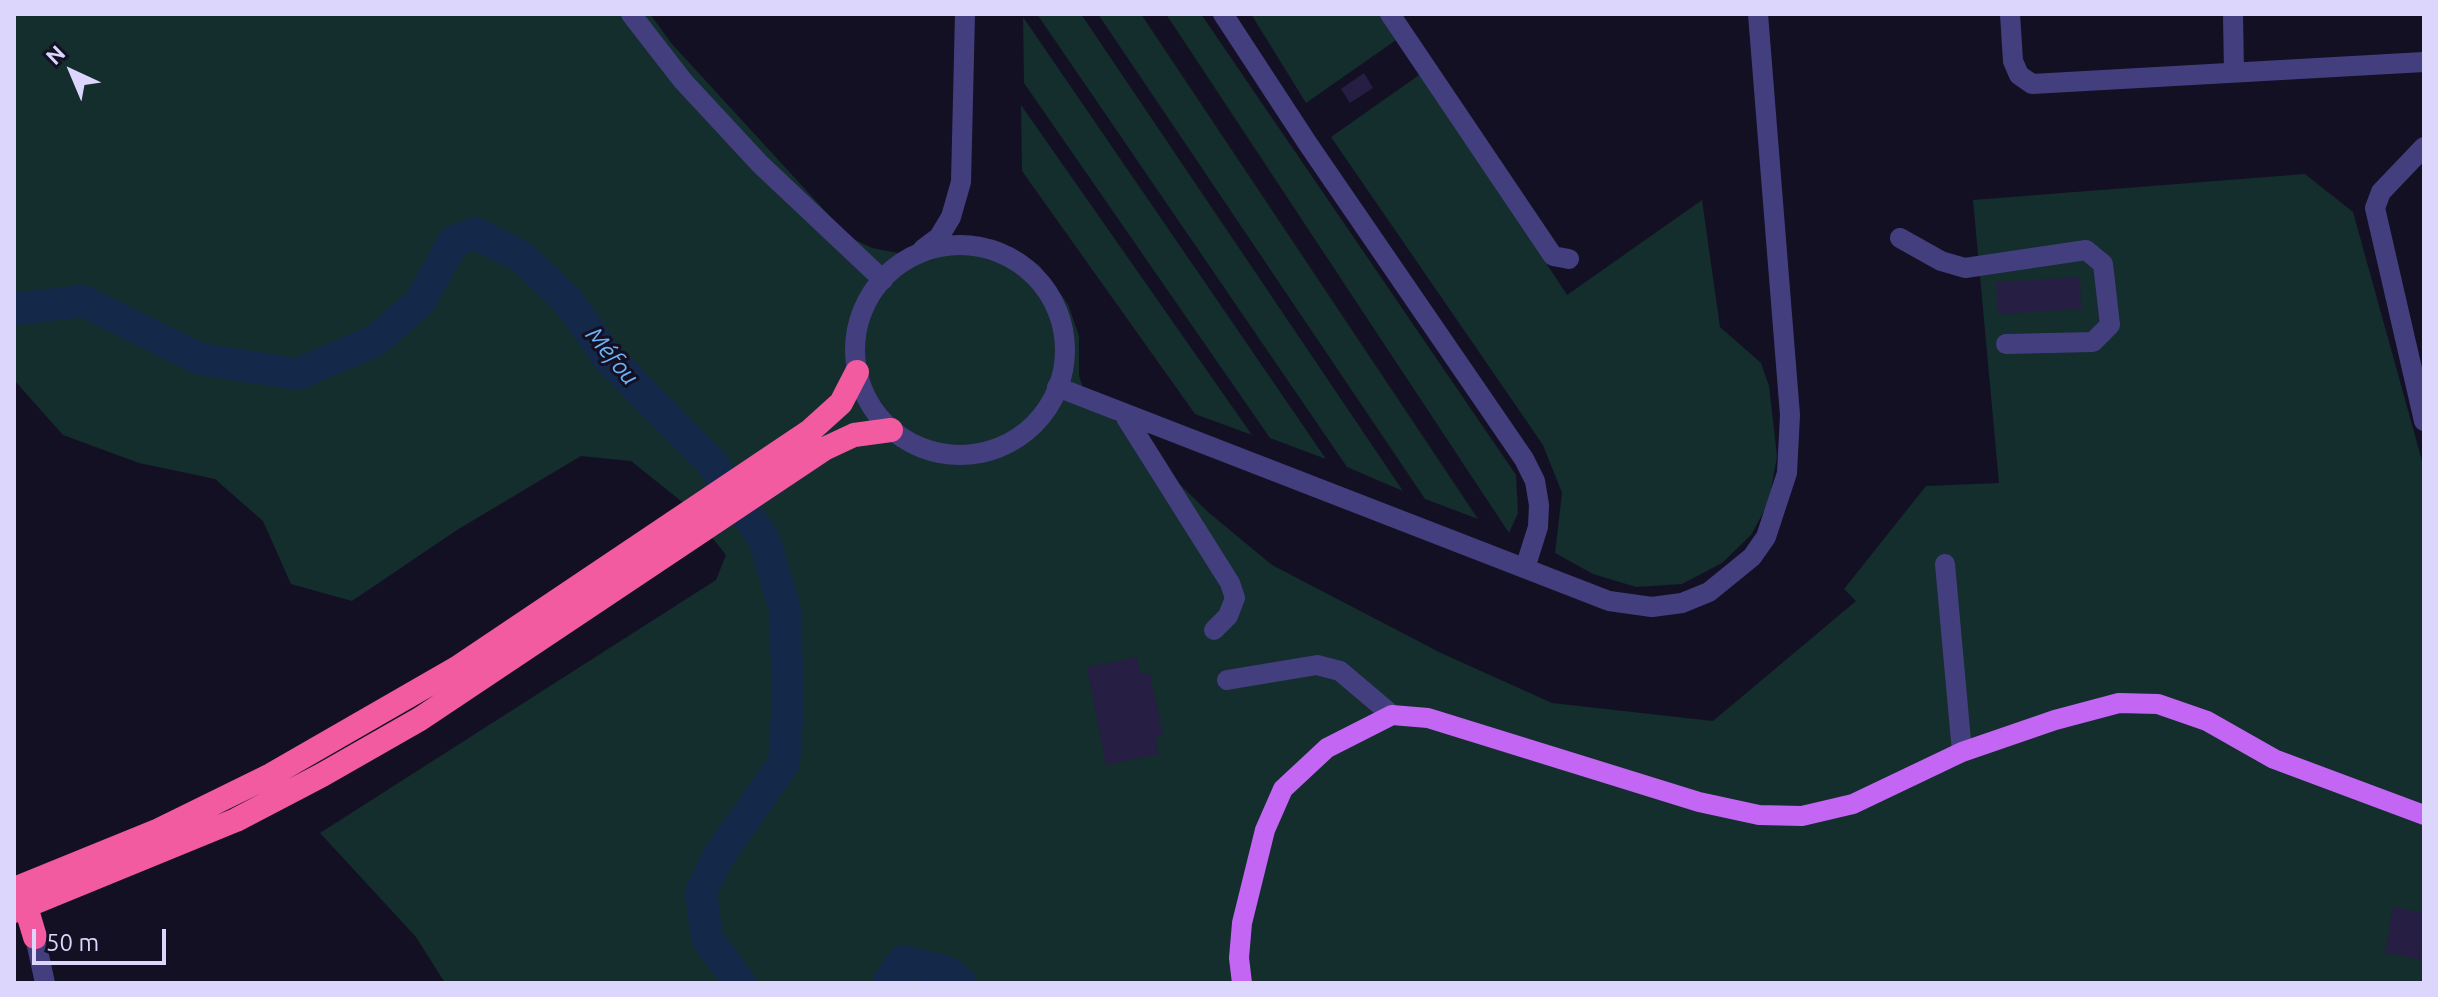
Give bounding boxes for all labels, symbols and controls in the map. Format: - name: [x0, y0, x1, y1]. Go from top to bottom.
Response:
- north arrow: [32, 32, 112, 112]
- text: N: [40, 40, 70, 69]
- water label: Méfou: [579, 321, 645, 391]
- scale bar: [36, 913, 170, 963]
- text: 50 m: [46, 929, 99, 956]

